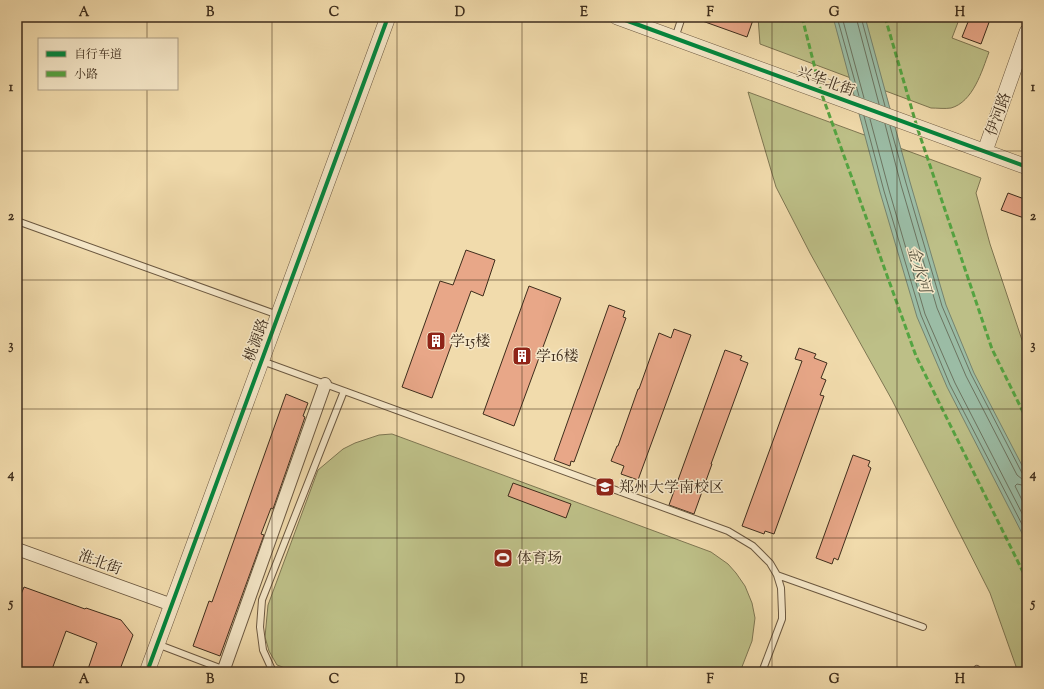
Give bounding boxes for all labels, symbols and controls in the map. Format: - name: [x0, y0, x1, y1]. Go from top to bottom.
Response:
- text: A: [79, 4, 90, 22]
- text: B: [206, 4, 215, 22]
- text: C: [329, 4, 339, 22]
- text: D: [455, 4, 465, 22]
- text: E: [580, 4, 588, 22]
- text: F: [706, 4, 714, 22]
- text: G: [829, 4, 840, 22]
- text: H: [955, 4, 966, 22]
- legend: [38, 38, 178, 90]
- text: 自行车道: [74, 46, 122, 64]
- street label: 兴华北街: [794, 62, 857, 103]
- text: 小路: [74, 66, 98, 84]
- text: 1: [9, 79, 14, 97]
- text: 1: [1031, 79, 1036, 97]
- street label: 伊河路: [982, 90, 1017, 139]
- text: 2: [8, 208, 15, 226]
- text: 2: [1030, 208, 1037, 226]
- water label: 金水河: [900, 243, 936, 299]
- street label: 桃源路: [240, 316, 275, 365]
- building icon: 学15楼: [425, 330, 447, 352]
- place label: 学15楼: [450, 332, 490, 353]
- text: 3: [8, 337, 14, 355]
- text: 3: [1030, 337, 1036, 355]
- building icon: 学16楼: [511, 345, 533, 367]
- place label: 学16楼: [536, 347, 579, 368]
- text: 4: [7, 466, 15, 484]
- text: 4: [1029, 466, 1037, 484]
- school or university icon: 郑州大学南校区: [594, 476, 616, 498]
- place label: 郑州大学南校区: [619, 478, 724, 499]
- street label: 淮北街: [75, 546, 124, 581]
- sports icon: 体育场: [492, 547, 514, 569]
- place label: 体育场: [517, 549, 562, 570]
- text: 5: [8, 595, 14, 613]
- text: 5: [1030, 595, 1036, 613]
- text: A: [79, 671, 90, 689]
- text: B: [206, 671, 215, 689]
- text: C: [329, 671, 339, 689]
- text: D: [455, 671, 465, 689]
- text: E: [580, 671, 588, 689]
- text: F: [706, 671, 714, 689]
- text: G: [829, 671, 840, 689]
- text: H: [955, 671, 966, 689]

